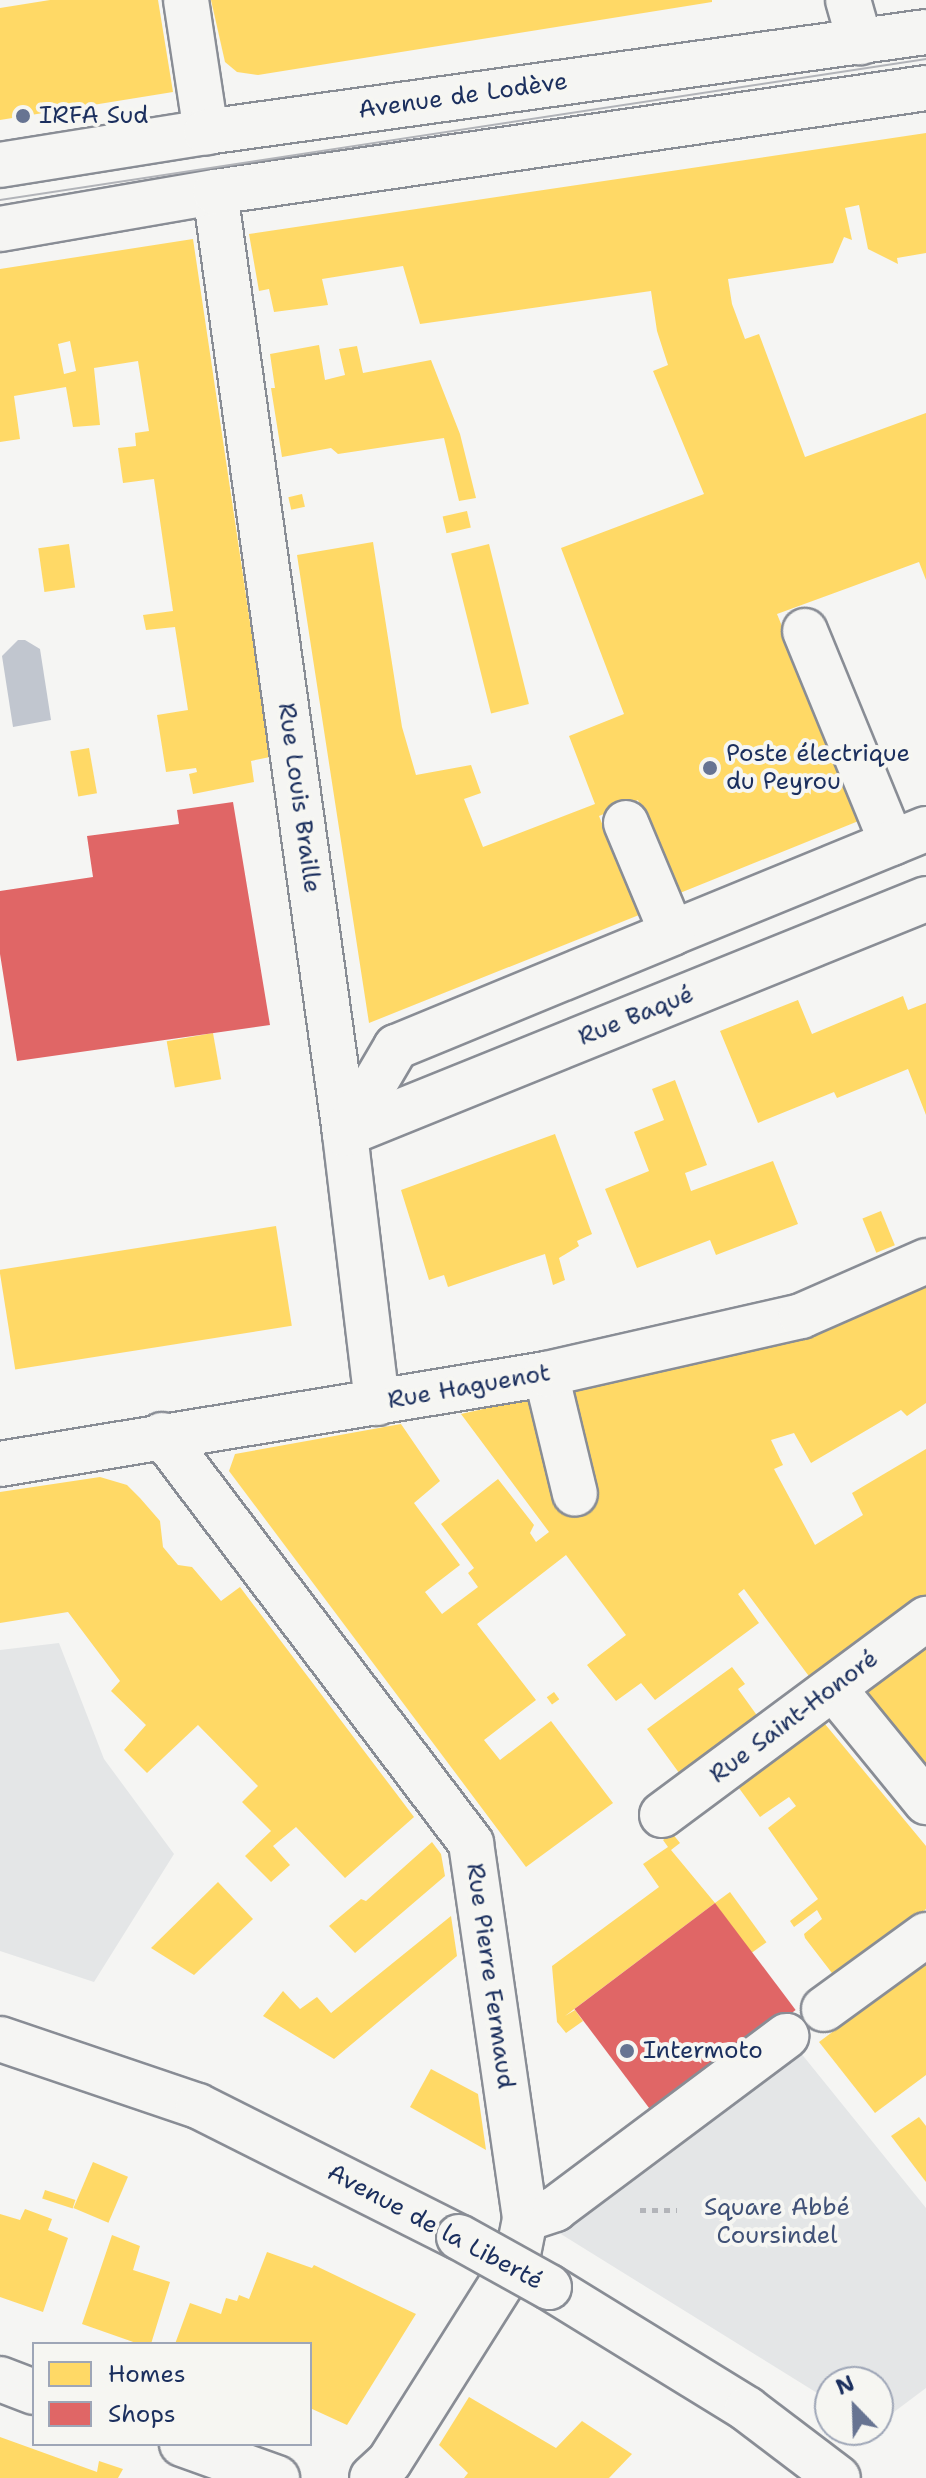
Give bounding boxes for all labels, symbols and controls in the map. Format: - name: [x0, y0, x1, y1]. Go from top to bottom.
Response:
- street label: Avenue de Lodève: [357, 67, 569, 125]
- place label: IRFA Sud: [39, 102, 149, 130]
- marker: IRFA Sud: [14, 107, 32, 125]
- street label: Rue Louis Braille: [271, 701, 327, 895]
- place label: Poste électrique du Peyrou: [726, 740, 910, 796]
- marker: Poste électrique du Peyrou: [701, 759, 719, 777]
- street label: Rue Baqué: [574, 980, 698, 1052]
- street label: Rue Haguenot: [386, 1359, 552, 1415]
- street label: Rue Saint-Honoré: [704, 1644, 884, 1790]
- street label: Rue Pierre Fermaud: [460, 1861, 520, 2091]
- place label: Intermoto: [643, 2037, 763, 2065]
- marker: Intermoto: [618, 2042, 636, 2060]
- street label: Avenue de la Liberté: [322, 2158, 548, 2296]
- park label: Square Abbé Coursindel: [704, 2194, 850, 2250]
- legend: [32, 2342, 312, 2446]
- text: Homes: [108, 2358, 186, 2390]
- north arrow: [814, 2366, 894, 2446]
- text: N: [832, 2369, 859, 2402]
- text: Shops: [108, 2398, 176, 2430]

